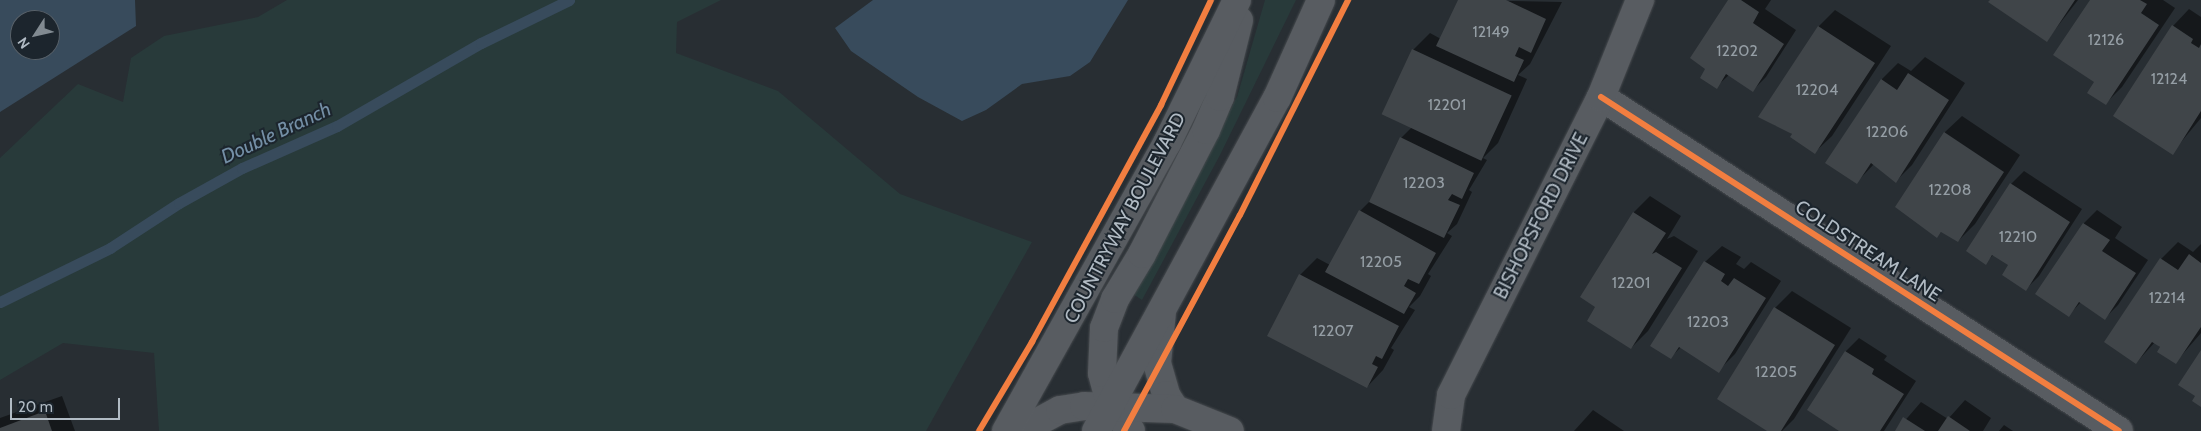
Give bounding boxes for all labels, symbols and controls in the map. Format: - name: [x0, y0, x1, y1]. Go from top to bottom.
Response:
- north arrow: [10, 10, 60, 60]
- house number: 12149: [1472, 22, 1510, 42]
- house number: 12126: [2088, 30, 2124, 50]
- text: N: [13, 34, 34, 52]
- house number: 12202: [1716, 41, 1758, 61]
- house number: 12124: [2151, 69, 2187, 89]
- house number: 12204: [1796, 80, 1838, 100]
- house number: 12201: [1428, 95, 1466, 115]
- water label: Double Branch: [217, 97, 335, 169]
- street label: COUNTRYWAY BOULEVARD: [1060, 109, 1190, 327]
- house number: 12206: [1866, 122, 1908, 142]
- street label: BISHOPSFORD DRIVE: [1489, 129, 1593, 303]
- house number: 12203: [1403, 173, 1445, 193]
- house number: 12208: [1929, 180, 1971, 200]
- street label: COLDSTREAM LANE: [1791, 195, 1945, 307]
- house number: 12210: [1999, 227, 2037, 247]
- house number: 12205: [1360, 252, 1402, 272]
- house number: 12201: [1612, 273, 1650, 293]
- house number: 12214: [2149, 288, 2185, 308]
- house number: 12203: [1687, 312, 1729, 332]
- house number: 12207: [1312, 321, 1354, 341]
- house number: 12205: [1755, 362, 1797, 382]
- scale bar: [12, 388, 122, 420]
- text: 20 m: [18, 398, 53, 416]

